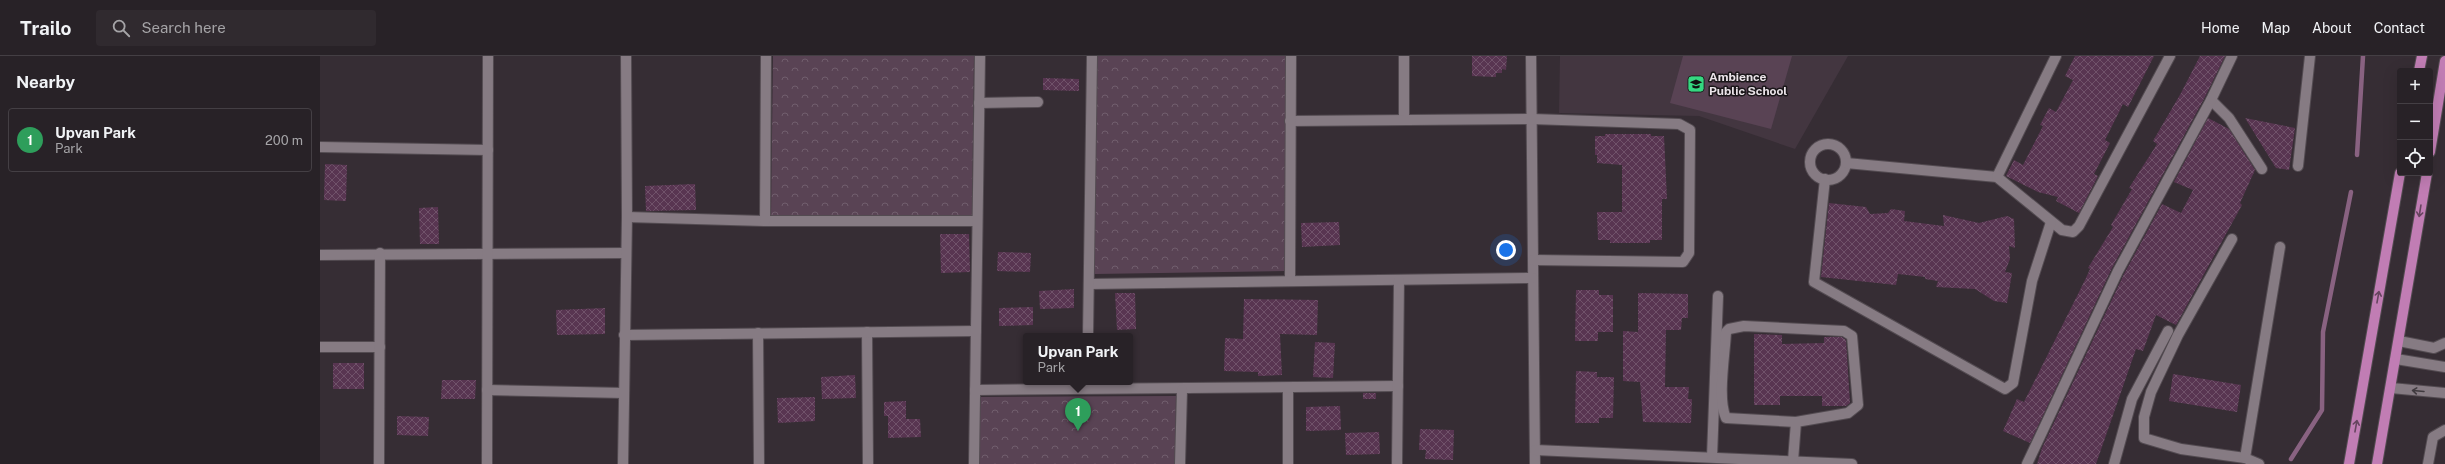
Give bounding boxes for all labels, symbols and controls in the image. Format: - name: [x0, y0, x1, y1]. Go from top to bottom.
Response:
- search box: [96, 10, 376, 46]
- text: Trailo: [20, 17, 72, 39]
- icon: search: [110, 17, 132, 39]
- text: Search here: [142, 19, 226, 36]
- text: Home: [2201, 20, 2240, 36]
- text: Map: [2262, 20, 2290, 36]
- text: About: [2312, 20, 2352, 36]
- text: Contact: [2374, 20, 2425, 36]
- map controls: [2397, 68, 2433, 176]
- button: +: [2397, 68, 2433, 104]
- place label: Ambience Public School: [1709, 70, 1787, 98]
- text: Nearby: [16, 72, 75, 92]
- school or university icon: Ambience Public School: [1686, 74, 1706, 94]
- button: −: [2397, 104, 2433, 140]
- text: Upvan Park: [55, 124, 136, 141]
- text: 1: [27, 133, 33, 148]
- text: 200 m: [265, 133, 303, 148]
- button: locate: [2397, 140, 2433, 176]
- text: Park: [55, 141, 83, 156]
- one-way arrow: [2416, 205, 2424, 218]
- your location: [1496, 240, 1516, 260]
- one-way arrow: [2375, 291, 2383, 304]
- popup: [1023, 333, 1133, 385]
- text: Upvan Park: [1038, 343, 1118, 360]
- text: Park: [1038, 360, 1065, 375]
- one-way arrow: [2412, 387, 2425, 394]
- pin: 1: [1065, 398, 1091, 431]
- one-way arrow: [2352, 419, 2360, 432]

